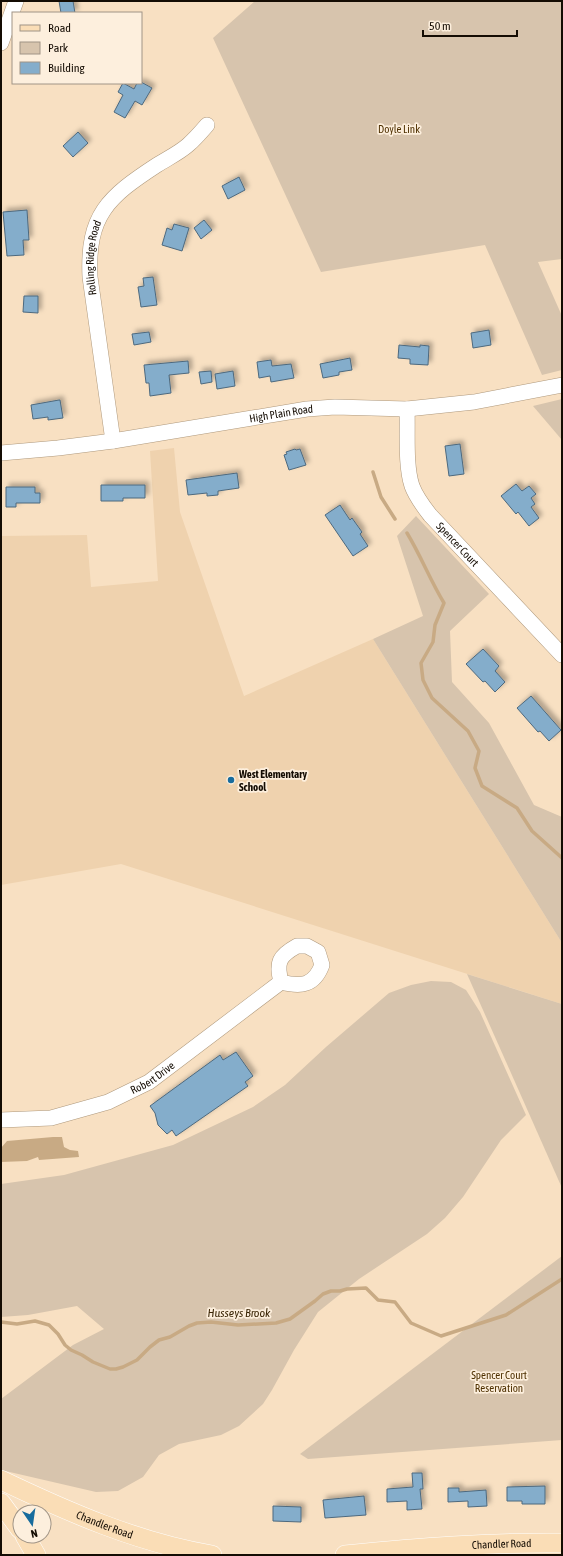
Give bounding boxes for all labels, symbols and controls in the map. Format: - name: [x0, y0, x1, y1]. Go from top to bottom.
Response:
- legend: [12, 12, 142, 84]
- scale bar: [423, 12, 517, 38]
- text: 50 m: [429, 19, 451, 33]
- text: Road: [48, 21, 71, 35]
- text: Park: [48, 41, 69, 55]
- text: Building: [48, 61, 86, 75]
- park label: Doyle Link: [378, 123, 420, 135]
- street label: Rolling Ridge Road: [84, 218, 103, 296]
- street label: High Plain Road: [248, 403, 313, 424]
- street label: Spencer Court: [434, 520, 481, 569]
- place label: West Elementary School: [238, 768, 307, 793]
- marker: West Elementary School: [226, 775, 236, 785]
- street label: Robert Drive: [128, 1059, 177, 1096]
- water label: Husseys Brook: [208, 1306, 271, 1320]
- park label: Spencer Court Reservation: [471, 1369, 527, 1394]
- north arrow: [12, 1504, 52, 1544]
- street label: Chandler Road: [75, 1509, 135, 1541]
- text: N: [30, 1527, 39, 1540]
- street label: Chandler Road: [471, 1537, 531, 1551]

